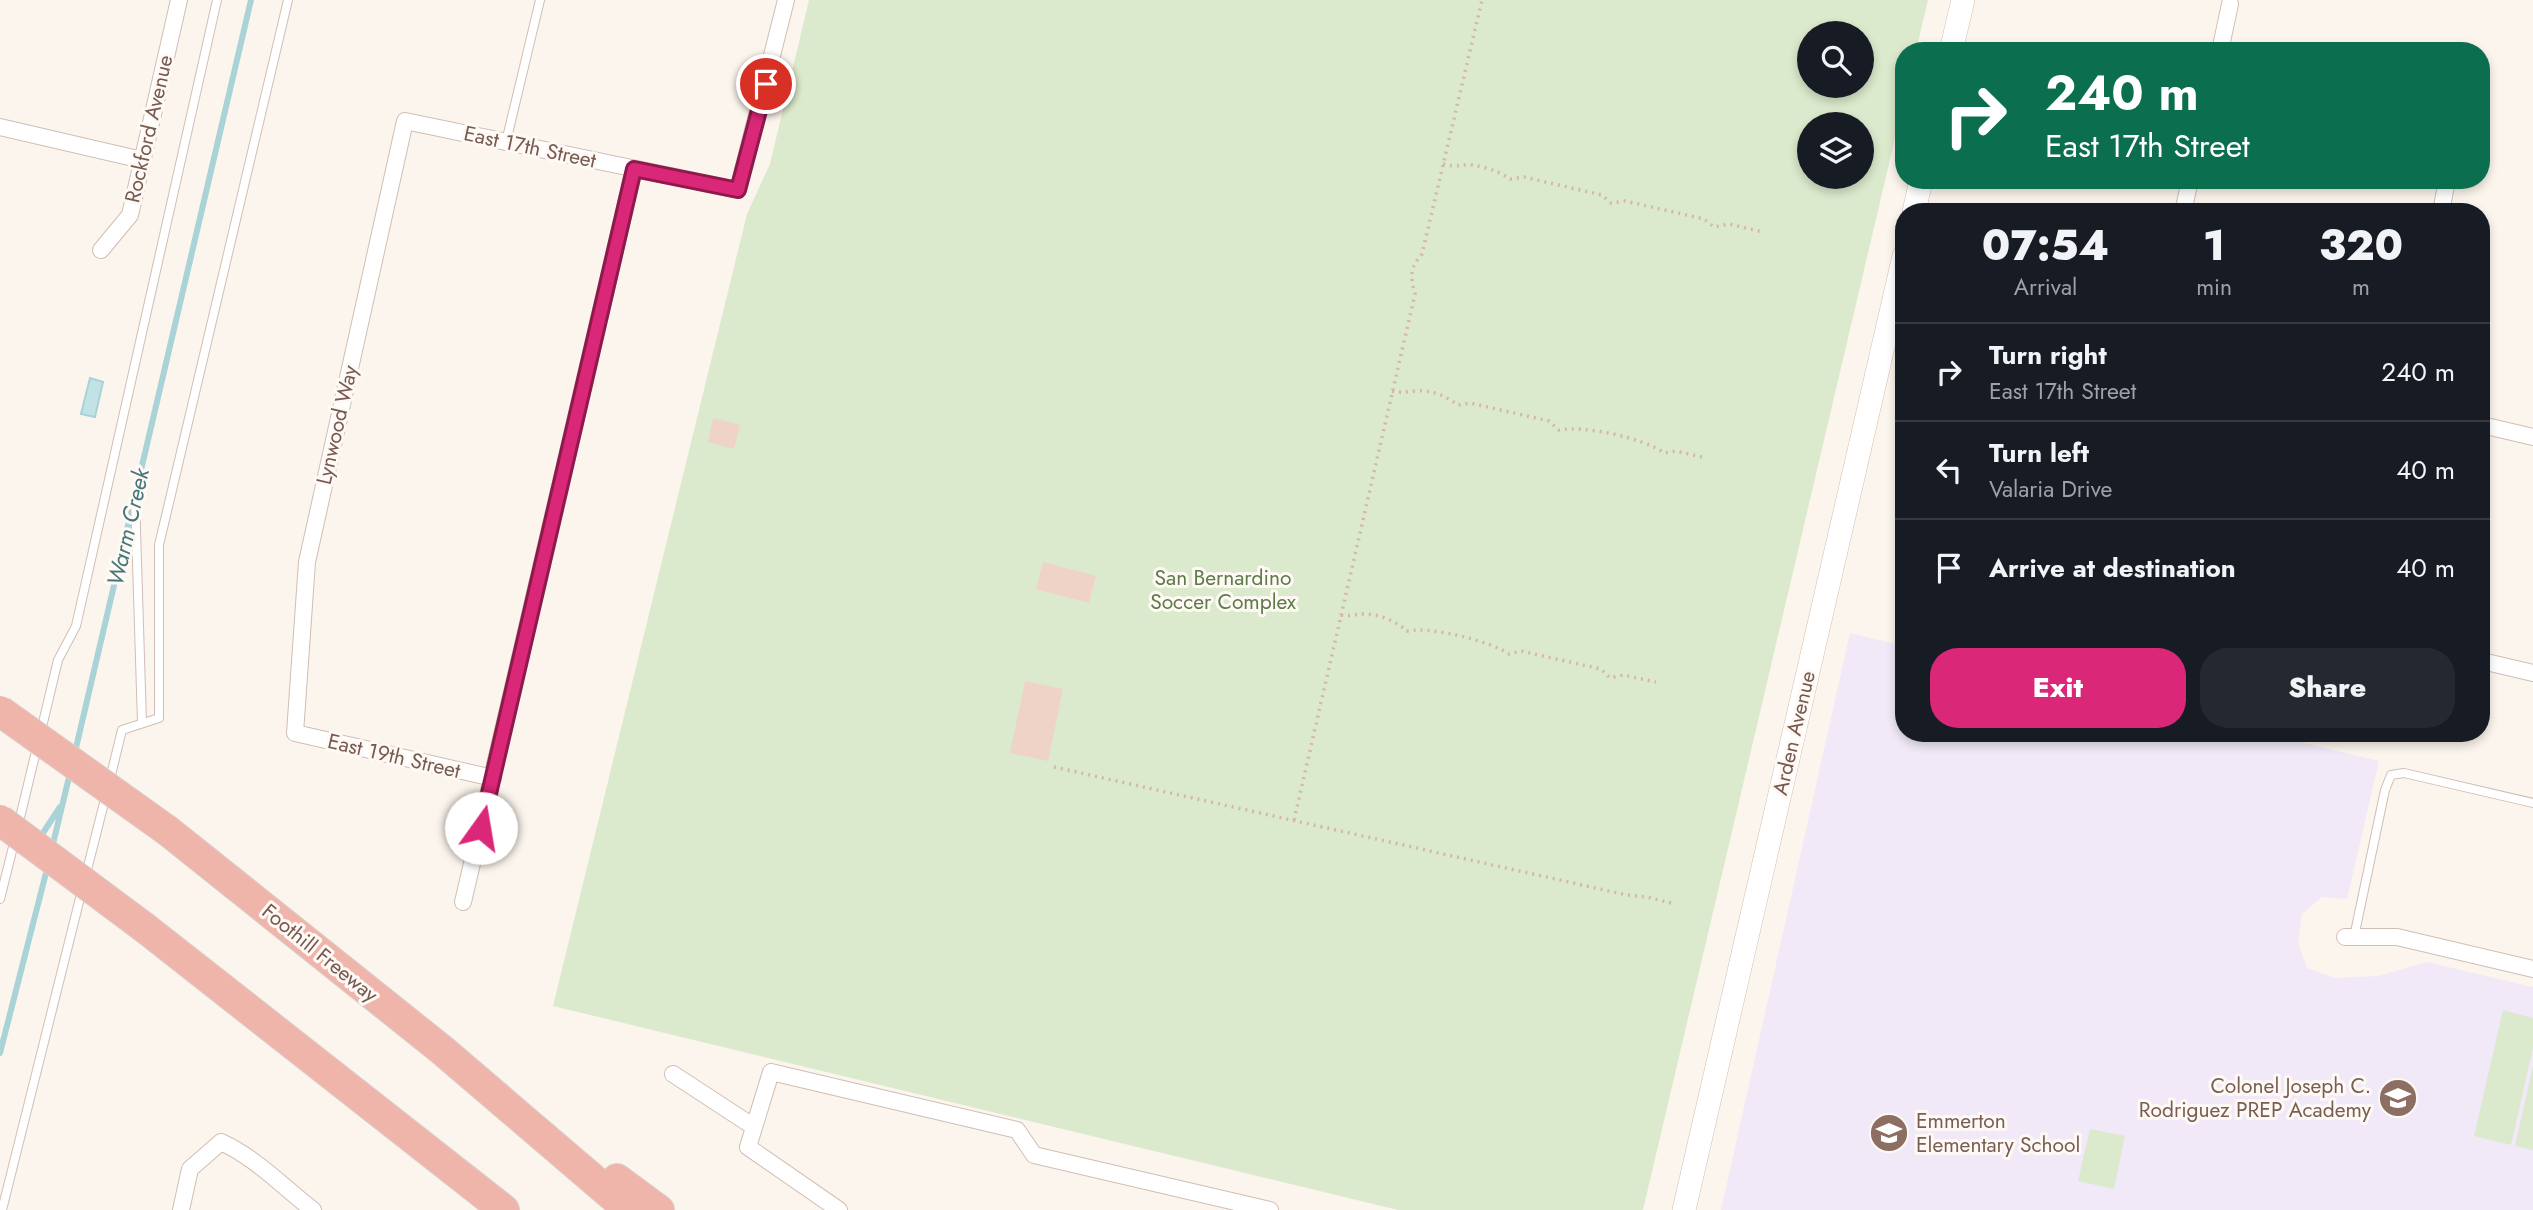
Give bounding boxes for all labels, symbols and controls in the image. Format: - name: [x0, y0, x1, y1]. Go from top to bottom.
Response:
- map controls: [1797, 21, 1874, 189]
- button: search: [1797, 21, 1874, 98]
- street label: Rockford Avenue: [117, 52, 181, 206]
- pin: [736, 54, 796, 114]
- text: 240 m: [2045, 58, 2199, 128]
- icon: arrive: [747, 65, 785, 103]
- icon: right: [1930, 70, 2021, 161]
- button: layers: [1797, 112, 1874, 189]
- street label: East 17th Street: [461, 118, 599, 176]
- text: East 17th Street: [2045, 123, 2250, 169]
- text: 07:54: [1982, 215, 2109, 276]
- text: 1: [2203, 215, 2225, 276]
- text: 320: [2319, 215, 2403, 276]
- text: Arrival: [2014, 270, 2077, 304]
- text: min: [2196, 270, 2232, 304]
- text: m: [2352, 270, 2370, 304]
- text: Turn right: [1989, 336, 2107, 374]
- icon: right: [1930, 353, 1968, 391]
- text: 240 m: [2381, 353, 2455, 391]
- street label: Lynwood Way: [309, 362, 365, 488]
- text: East 17th Street: [1989, 374, 2136, 408]
- text: Turn left: [1989, 434, 2089, 472]
- icon: left: [1930, 451, 1968, 489]
- text: 40 m: [2396, 451, 2455, 489]
- water label: Warm Creek: [98, 464, 158, 589]
- text: Valaria Drive: [1989, 472, 2112, 506]
- icon: arrive: [1930, 549, 1968, 587]
- text: Arrive at destination: [1989, 549, 2236, 587]
- text: 40 m: [2396, 549, 2455, 587]
- park label: San Bernardino Soccer Complex: [1150, 563, 1296, 617]
- button: Exit: [1930, 648, 2186, 728]
- button: Share: [2200, 648, 2455, 728]
- street label: Arden Avenue: [1765, 668, 1823, 798]
- street label: East 19th Street: [325, 726, 463, 786]
- position arrow: [444, 791, 518, 865]
- street label: Foothill Freeway: [255, 897, 385, 1010]
- place label: Colonel Joseph C. Rodriguez PREP Academy: [2139, 1071, 2372, 1125]
- school or university icon: Colonel Joseph C. Rodriguez PREP Academy: [2377, 1077, 2419, 1119]
- place label: Emmerton Elementary School: [1916, 1106, 2080, 1160]
- school or university icon: Emmerton Elementary School: [1868, 1112, 1910, 1154]

